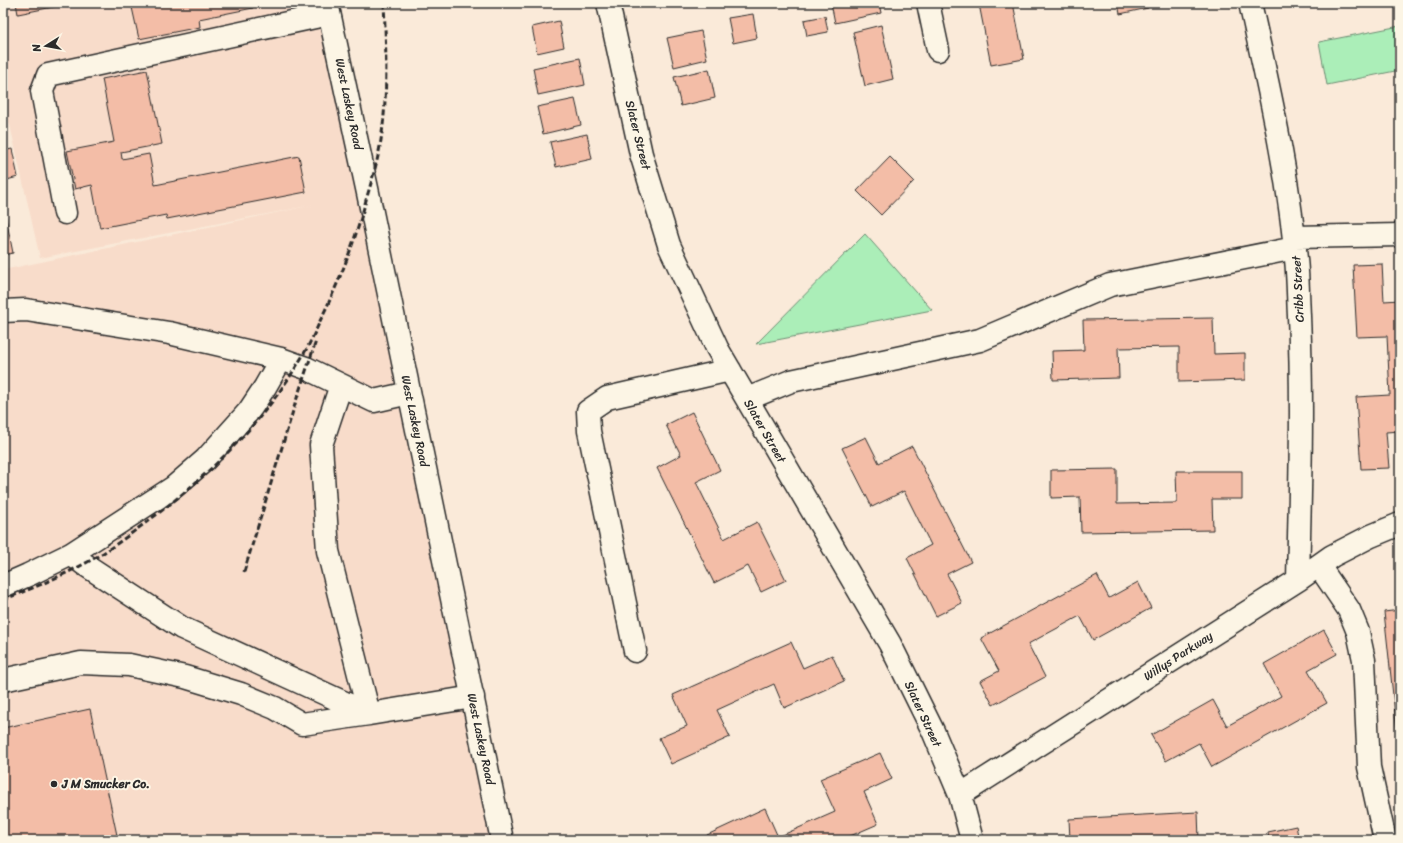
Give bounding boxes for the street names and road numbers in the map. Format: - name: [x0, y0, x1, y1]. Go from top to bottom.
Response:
- street label: West Laskey Road: [329, 56, 370, 152]
- street label: Slater Street: [619, 98, 658, 173]
- street label: Cribb Street: [1285, 254, 1311, 323]
- street label: West Laskey Road: [395, 373, 436, 469]
- street label: Slater Street: [738, 395, 793, 468]
- street label: Willys Parkway: [1139, 625, 1218, 687]
- street label: Slater Street: [898, 677, 948, 752]
- street label: West Laskey Road: [461, 691, 502, 787]

